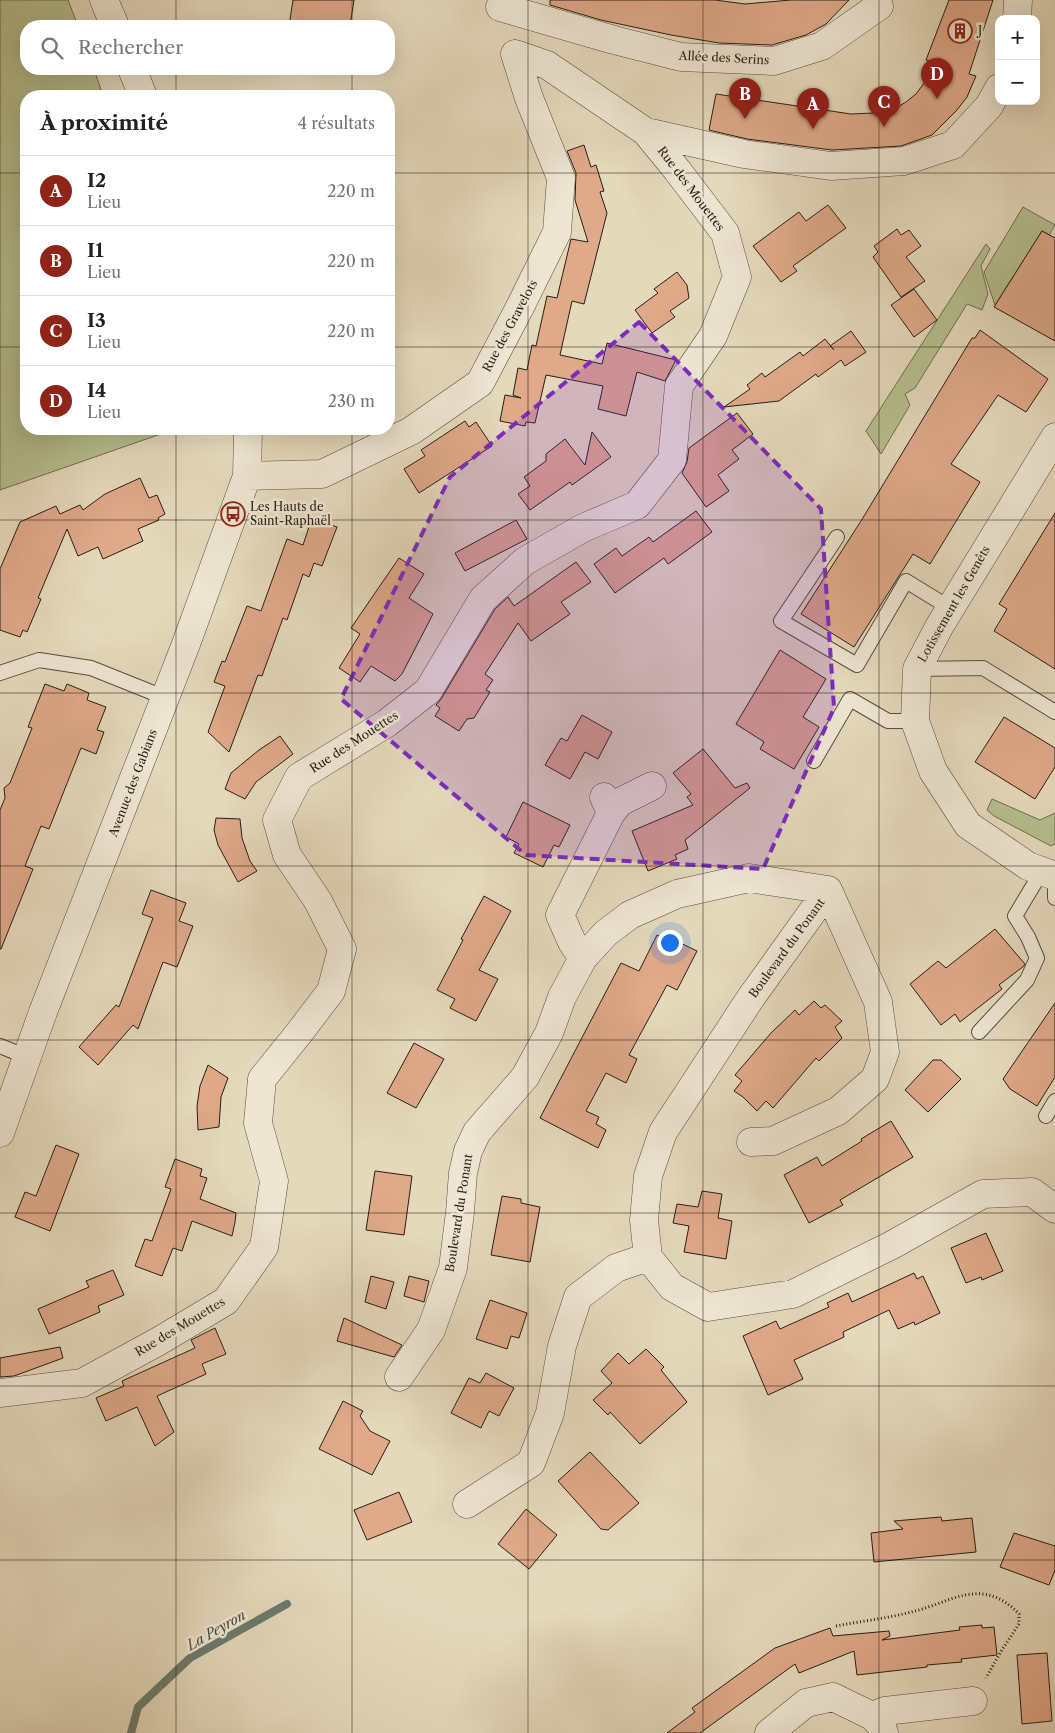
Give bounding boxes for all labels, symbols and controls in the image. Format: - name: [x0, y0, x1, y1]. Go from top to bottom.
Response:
- map controls: [995, 15, 1040, 105]
- button: +: [995, 15, 1040, 60]
- building icon: J: [947, 18, 973, 44]
- search box: [20, 20, 395, 75]
- place label: J: [976, 23, 982, 38]
- icon: search: [38, 34, 66, 62]
- text: Rechercher: [78, 36, 183, 59]
- street label: Allée des Serins: [677, 48, 770, 67]
- pin: D: [921, 58, 953, 99]
- button: −: [995, 60, 1040, 105]
- pin: B: [729, 78, 761, 119]
- pin: C: [868, 86, 900, 127]
- pin: A: [797, 88, 829, 129]
- text: À proximité: [40, 110, 168, 135]
- text: 4 résultats: [298, 113, 375, 133]
- street label: Rue des Mouettes: [655, 143, 728, 234]
- text: I2: [87, 169, 106, 192]
- text: A: [50, 181, 62, 201]
- text: 220 m: [327, 181, 375, 201]
- text: Lieu: [87, 192, 121, 212]
- text: I1: [87, 239, 104, 262]
- text: B: [50, 251, 62, 271]
- text: 220 m: [327, 251, 375, 271]
- text: Lieu: [87, 262, 121, 282]
- street label: Rue des Gravelots: [479, 277, 540, 375]
- text: I3: [87, 309, 106, 332]
- text: C: [50, 321, 62, 341]
- text: 220 m: [327, 321, 375, 341]
- text: Lieu: [87, 332, 121, 352]
- text: I4: [87, 379, 106, 402]
- text: D: [49, 391, 63, 411]
- text: 230 m: [328, 391, 375, 411]
- text: Lieu: [87, 402, 121, 422]
- place label: Les Hauts de Saint-Raphaël: [250, 499, 331, 528]
- bus stop icon: Les Hauts de Saint-Raphaël: [220, 501, 246, 527]
- street label: Lotissement les Genêts: [914, 543, 993, 665]
- street label: Rue des Mouettes: [307, 707, 401, 776]
- street label: Avenue des Gabians: [105, 727, 160, 840]
- street label: Boulevard du Ponant: [745, 894, 828, 1000]
- your location: [657, 930, 683, 956]
- street label: Boulevard du Ponant: [442, 1152, 475, 1273]
- street label: Rue des Mouettes: [132, 1294, 227, 1359]
- water label: La Peyron: [182, 1606, 249, 1655]

